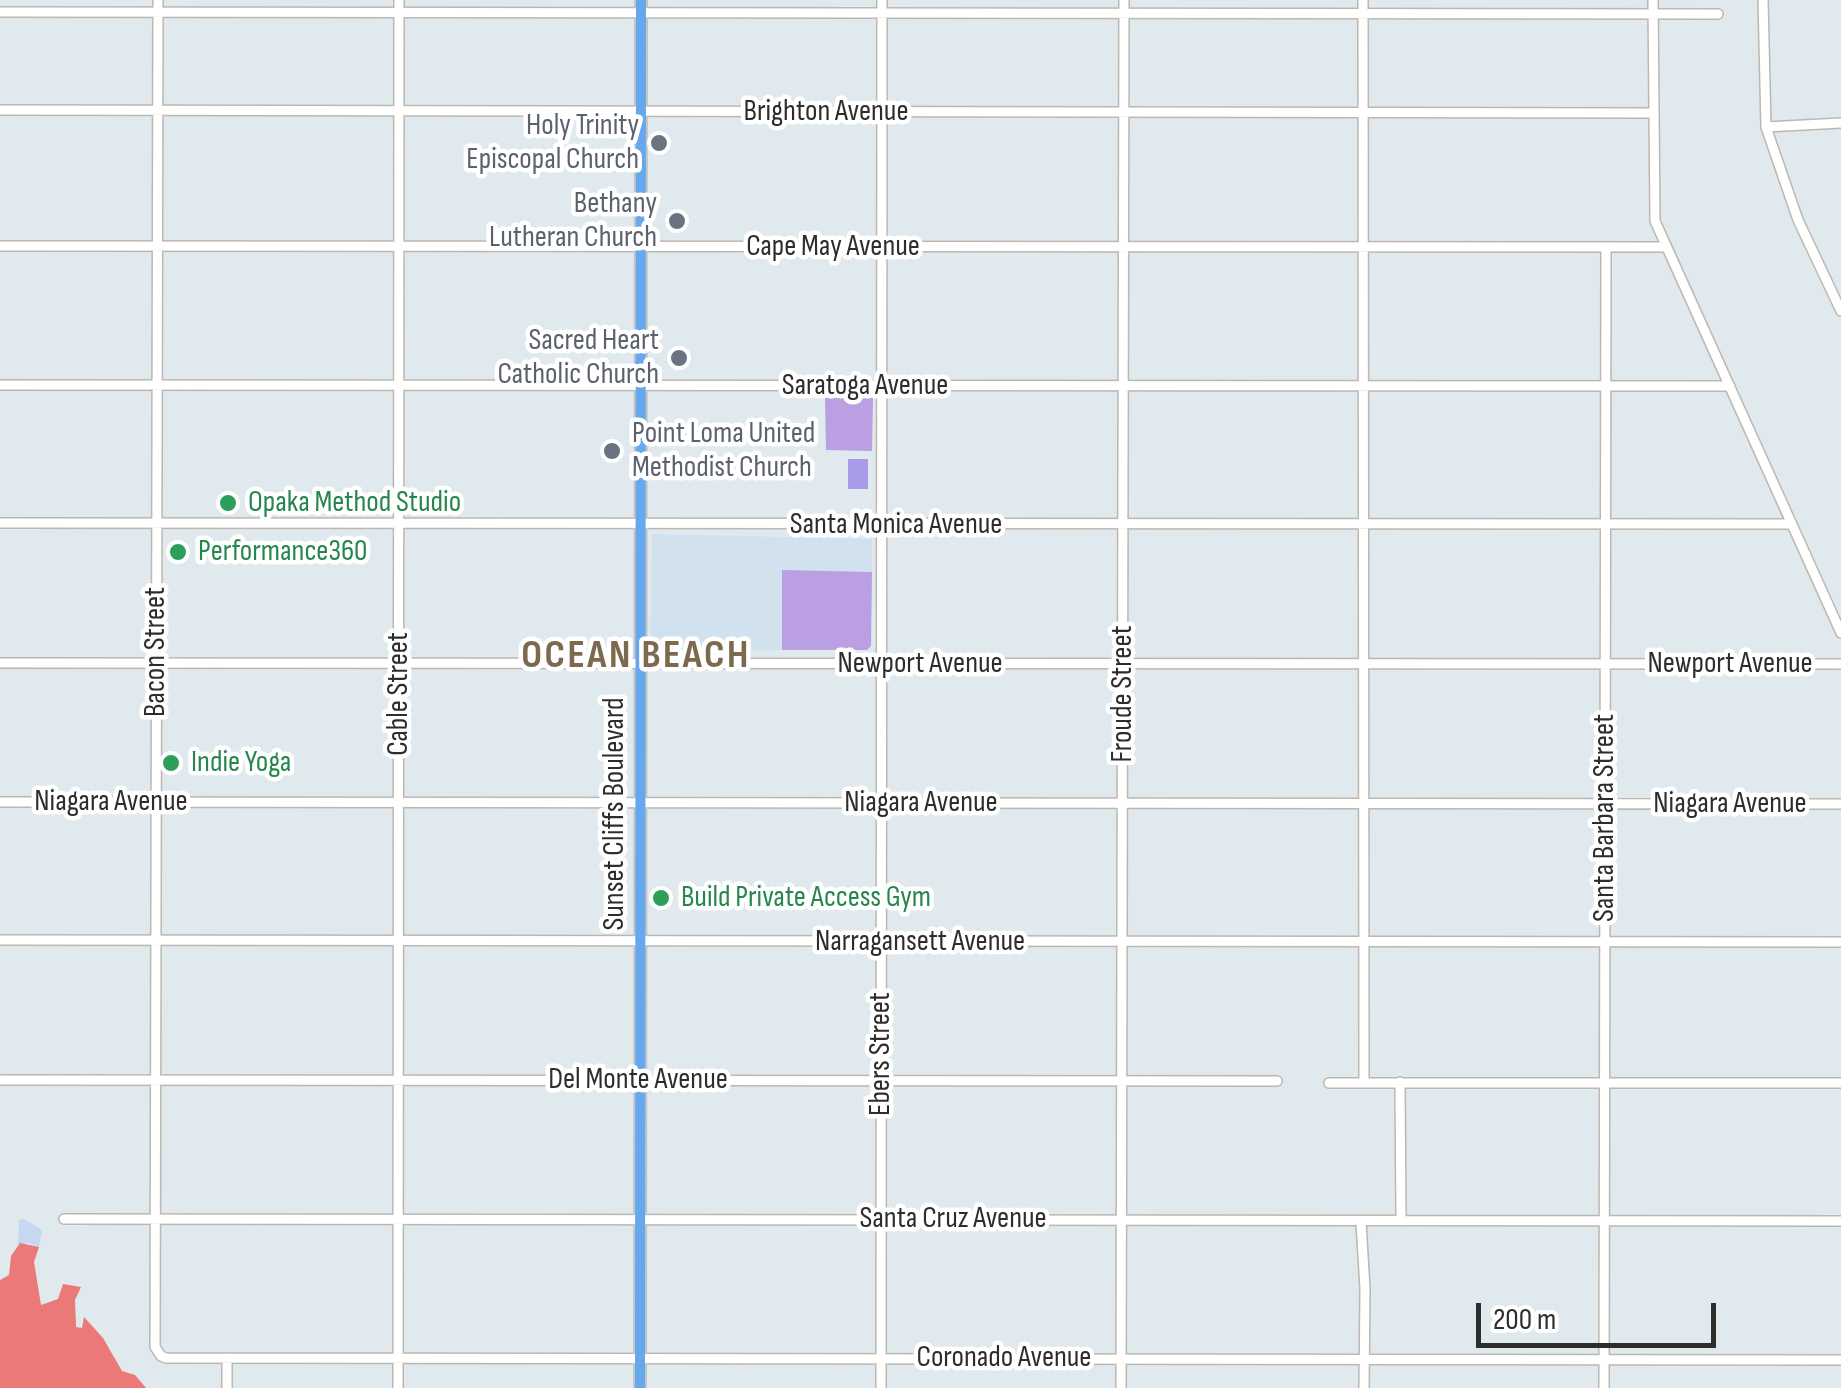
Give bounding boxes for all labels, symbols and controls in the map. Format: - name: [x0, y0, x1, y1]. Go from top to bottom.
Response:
- street label: Brighton Avenue: [744, 94, 908, 130]
- place label: Holy Trinity Episcopal Church: [466, 108, 639, 178]
- marker: Holy Trinity Episcopal Church: [648, 132, 670, 154]
- place label: Bethany Lutheran Church: [489, 186, 657, 256]
- marker: Bethany Lutheran Church: [666, 210, 688, 232]
- street label: Cape May Avenue: [746, 229, 920, 265]
- place label: Sacred Heart Catholic Church: [498, 323, 659, 394]
- marker: Sacred Heart Catholic Church: [668, 347, 690, 369]
- street label: Saratoga Avenue: [782, 368, 948, 404]
- place label: Point Loma United Methodist Church: [632, 416, 815, 486]
- marker: Point Loma United Methodist Church: [601, 440, 623, 462]
- place label: Opaka Method Studio: [248, 485, 461, 521]
- marker: Opaka Method Studio: [217, 492, 239, 514]
- street label: Santa Monica Avenue: [790, 507, 1002, 543]
- place label: Performance360: [198, 534, 367, 570]
- marker: Performance360: [167, 541, 189, 563]
- street label: Bacon Street: [138, 587, 174, 717]
- street label: Froude Street: [1105, 625, 1141, 763]
- street label: Cable Street: [381, 632, 417, 756]
- district label: OCEAN BEACH: [521, 633, 751, 681]
- street label: Newport Avenue: [837, 646, 1003, 682]
- street label: Newport Avenue: [1647, 646, 1813, 682]
- street label: Sunset Cliffs Boulevard: [597, 697, 633, 931]
- street label: Santa Barbara Street: [1587, 714, 1623, 922]
- place label: Indie Yoga: [191, 745, 291, 781]
- marker: Indie Yoga: [160, 752, 182, 774]
- street label: Niagara Avenue: [34, 784, 188, 820]
- street label: Niagara Avenue: [844, 785, 998, 821]
- street label: Niagara Avenue: [1653, 786, 1807, 822]
- place label: Build Private Access Gym: [681, 880, 931, 916]
- marker: Build Private Access Gym: [650, 887, 672, 909]
- street label: Narragansett Avenue: [815, 924, 1025, 960]
- street label: Ebers Street: [863, 992, 899, 1116]
- street label: Del Monte Avenue: [548, 1062, 728, 1098]
- street label: Santa Cruz Avenue: [859, 1201, 1047, 1237]
- scale bar: [1481, 1283, 1721, 1345]
- text: 200 m: [1493, 1302, 1556, 1338]
- street label: Coronado Avenue: [917, 1340, 1091, 1376]

